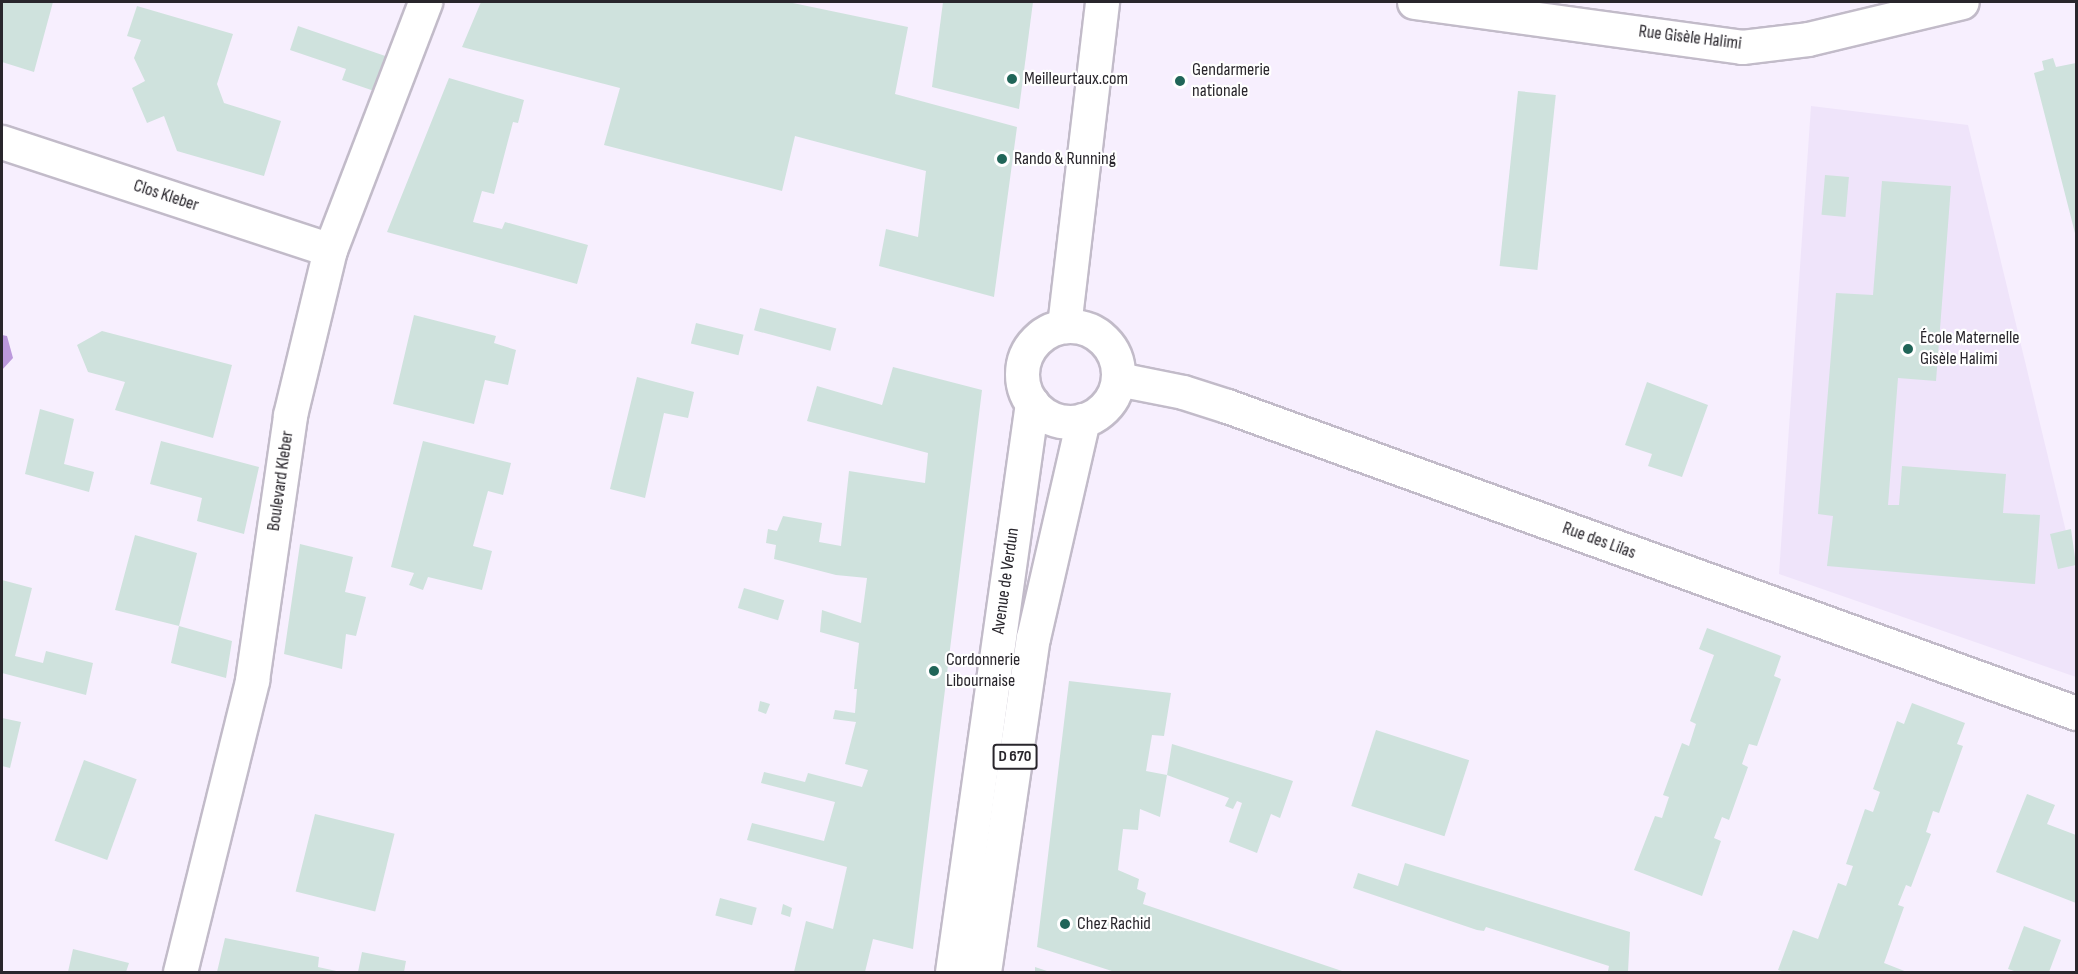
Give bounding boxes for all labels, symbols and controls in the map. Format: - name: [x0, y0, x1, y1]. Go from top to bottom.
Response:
- street label: Rue Gisèle Halimi: [1637, 21, 1743, 55]
- place label: Gendarmerie nationale: [1192, 60, 1270, 103]
- place label: Meilleurtaux.com: [1024, 68, 1128, 90]
- marker: Meilleurtaux.com: [1005, 72, 1019, 86]
- marker: Gendarmerie nationale: [1173, 74, 1187, 88]
- place label: Rando & Running: [1014, 148, 1116, 170]
- marker: Rando & Running: [995, 152, 1009, 166]
- street label: Clos Kleber: [131, 175, 201, 217]
- place label: École Maternelle Gisèle Halimi: [1920, 328, 2020, 370]
- marker: École Maternelle Gisèle Halimi: [1901, 342, 1915, 356]
- street label: Boulevard Kleber: [263, 429, 299, 533]
- street label: Rue des Lilas: [1559, 518, 1639, 564]
- street label: Avenue de Verdun: [988, 527, 1024, 635]
- place label: Cordonnerie Libournaise: [946, 650, 1020, 692]
- marker: Cordonnerie Libournaise: [927, 664, 941, 678]
- road number: D 670: [992, 744, 1038, 770]
- place label: Chez Rachid: [1077, 913, 1151, 935]
- marker: Chez Rachid: [1058, 917, 1072, 931]

